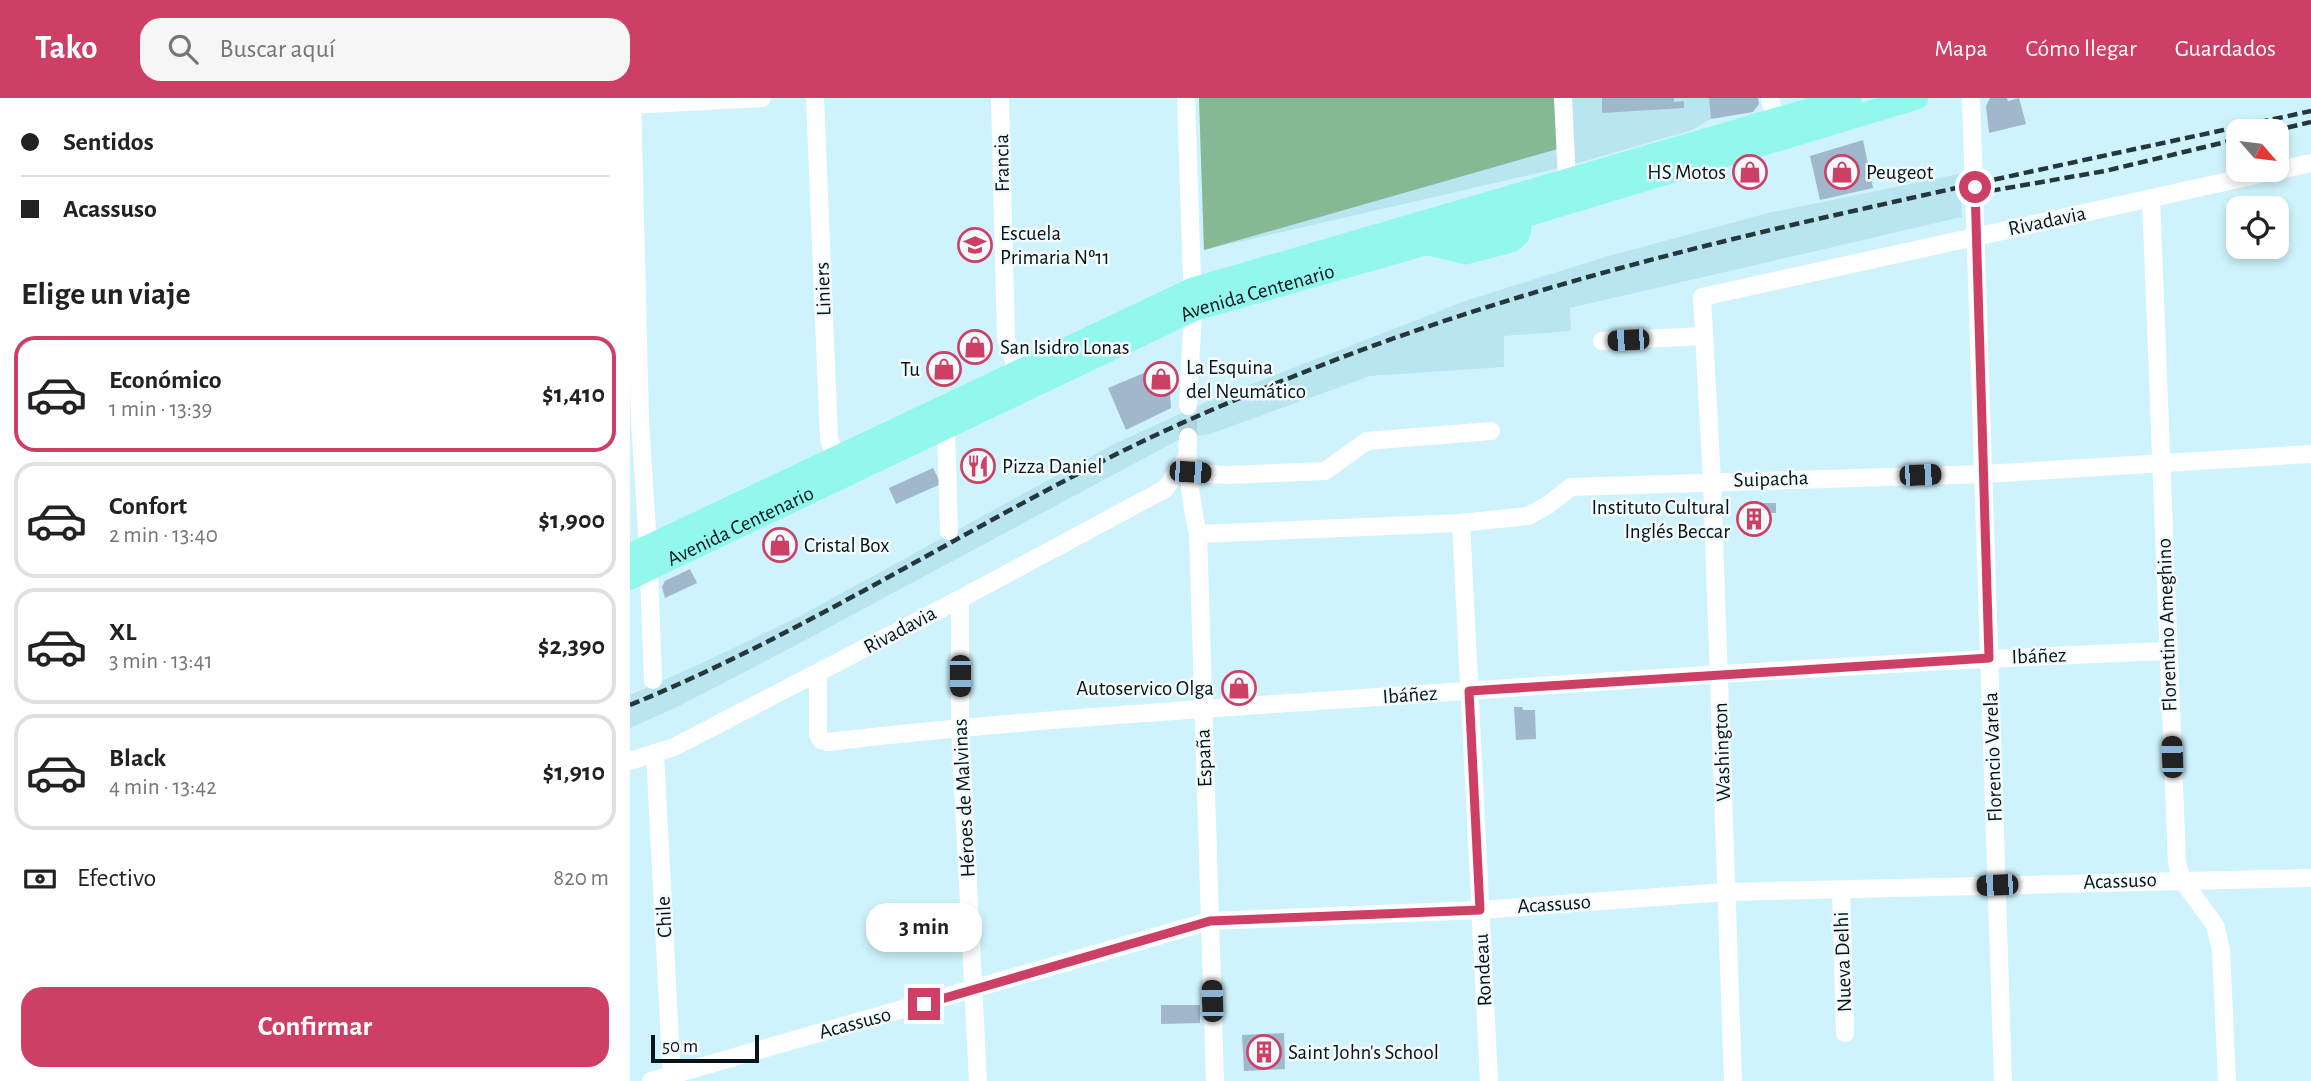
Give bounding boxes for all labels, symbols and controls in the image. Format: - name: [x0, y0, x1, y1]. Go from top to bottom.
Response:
- search box: [140, 18, 630, 81]
- icon: search: [164, 30, 202, 68]
- text: Tako: [35, 32, 98, 65]
- text: Buscar aquí: [220, 36, 335, 62]
- text: Mapa: [1934, 37, 1988, 61]
- text: Cómo llegar: [2026, 37, 2137, 61]
- text: Guardados: [2175, 37, 2276, 61]
- north arrow: [2226, 119, 2289, 182]
- map controls: [2226, 119, 2289, 259]
- text: Sentidos: [63, 129, 154, 155]
- street label: Francia: [991, 133, 1013, 192]
- shop icon: HS Motos: [1731, 153, 1769, 191]
- shop icon: Peugeot: [1823, 153, 1861, 191]
- place label: HS Motos: [1647, 162, 1726, 183]
- place label: Peugeot: [1866, 162, 1934, 183]
- route start: [1959, 171, 1991, 203]
- text: Acassuso: [63, 196, 157, 222]
- button: locate: [2226, 196, 2289, 259]
- street label: Rivadavia: [2006, 202, 2088, 239]
- place label: Escuela Primaria Nº11: [1000, 223, 1110, 268]
- school or university icon: Escuela Primaria Nº11: [956, 226, 994, 264]
- street label: Avenida Centenario: [1176, 260, 1337, 325]
- street label: Liniers: [812, 262, 834, 316]
- text: Elige un viaje: [21, 278, 191, 310]
- shop icon: San Isidro Lonas: [956, 328, 994, 366]
- car: [1607, 328, 1650, 352]
- place label: San Isidro Lonas: [1000, 337, 1130, 358]
- shop icon: Tu: [925, 350, 963, 388]
- place label: La Esquina del Neumático: [1186, 357, 1306, 402]
- place label: Tu: [901, 359, 920, 380]
- shop icon: La Esquina del Neumático: [1142, 360, 1180, 398]
- icon: car: [25, 363, 88, 426]
- text: Económico: [109, 367, 222, 393]
- text: $1,410: [542, 381, 605, 407]
- text: 1 min · 13:39: [109, 398, 212, 421]
- restaurant icon: Pizza Daniel: [959, 447, 997, 485]
- place label: Pizza Daniel: [1002, 456, 1102, 477]
- car: [1169, 460, 1212, 484]
- car: [1899, 464, 1942, 486]
- street label: Suipacha: [1733, 467, 1809, 491]
- street label: Avenida Centenario: [664, 482, 817, 569]
- icon: car: [25, 489, 88, 552]
- text: Confort: [109, 493, 187, 519]
- place label: Instituto Cultural Inglés Beccar: [1591, 497, 1730, 542]
- building icon: Instituto Cultural Inglés Beccar: [1735, 500, 1773, 538]
- text: $1,900: [538, 507, 605, 533]
- text: 2 min · 13:40: [109, 524, 218, 547]
- shop icon: Cristal Box: [761, 526, 799, 564]
- place label: Cristal Box: [804, 535, 889, 556]
- street label: Florentino Ameghino: [2153, 538, 2181, 712]
- street label: Rivadavia: [860, 602, 940, 658]
- icon: car: [25, 615, 88, 678]
- text: XL: [109, 619, 136, 645]
- text: $2,390: [538, 633, 605, 659]
- street label: Ibáñez: [2011, 645, 2067, 667]
- text: 3 min · 13:41: [109, 650, 213, 673]
- car: [950, 655, 971, 697]
- shop icon: Autoservico Olga: [1220, 669, 1258, 707]
- place label: Autoservico Olga: [1076, 678, 1214, 699]
- street label: Ibáñez: [1382, 683, 1438, 707]
- street label: Florencio Varela: [1980, 691, 2006, 822]
- street label: Washington: [1710, 702, 1734, 802]
- street label: Héroes de Malvinas: [949, 718, 979, 878]
- street label: España: [1192, 728, 1216, 788]
- car: [2161, 736, 2184, 778]
- icon: car: [25, 741, 88, 804]
- text: Black: [109, 745, 166, 771]
- text: $1,910: [543, 759, 605, 785]
- text: 4 min · 13:42: [109, 776, 217, 799]
- icon: cash: [21, 860, 59, 898]
- text: Efectivo: [77, 865, 156, 891]
- text: 820 m: [553, 867, 609, 890]
- street label: Acassuso: [2083, 869, 2157, 893]
- car: [1976, 874, 2019, 896]
- street label: Acassuso: [1517, 891, 1591, 917]
- street label: Chile: [652, 896, 676, 938]
- callout: 3 min: [866, 902, 982, 951]
- street label: Nueva Delhi: [1831, 911, 1855, 1013]
- text: 3 min: [899, 916, 949, 939]
- street label: Rondeau: [1471, 933, 1495, 1007]
- car: [1201, 980, 1224, 1022]
- button: Confirmar: [21, 987, 609, 1067]
- route end: [908, 988, 940, 1020]
- street label: Acassuso: [817, 1003, 893, 1043]
- scale bar: [651, 1032, 760, 1064]
- building icon: Saint John's School: [1245, 1033, 1283, 1071]
- text: 50 m: [662, 1037, 698, 1056]
- place label: Saint John's School: [1288, 1042, 1439, 1063]

